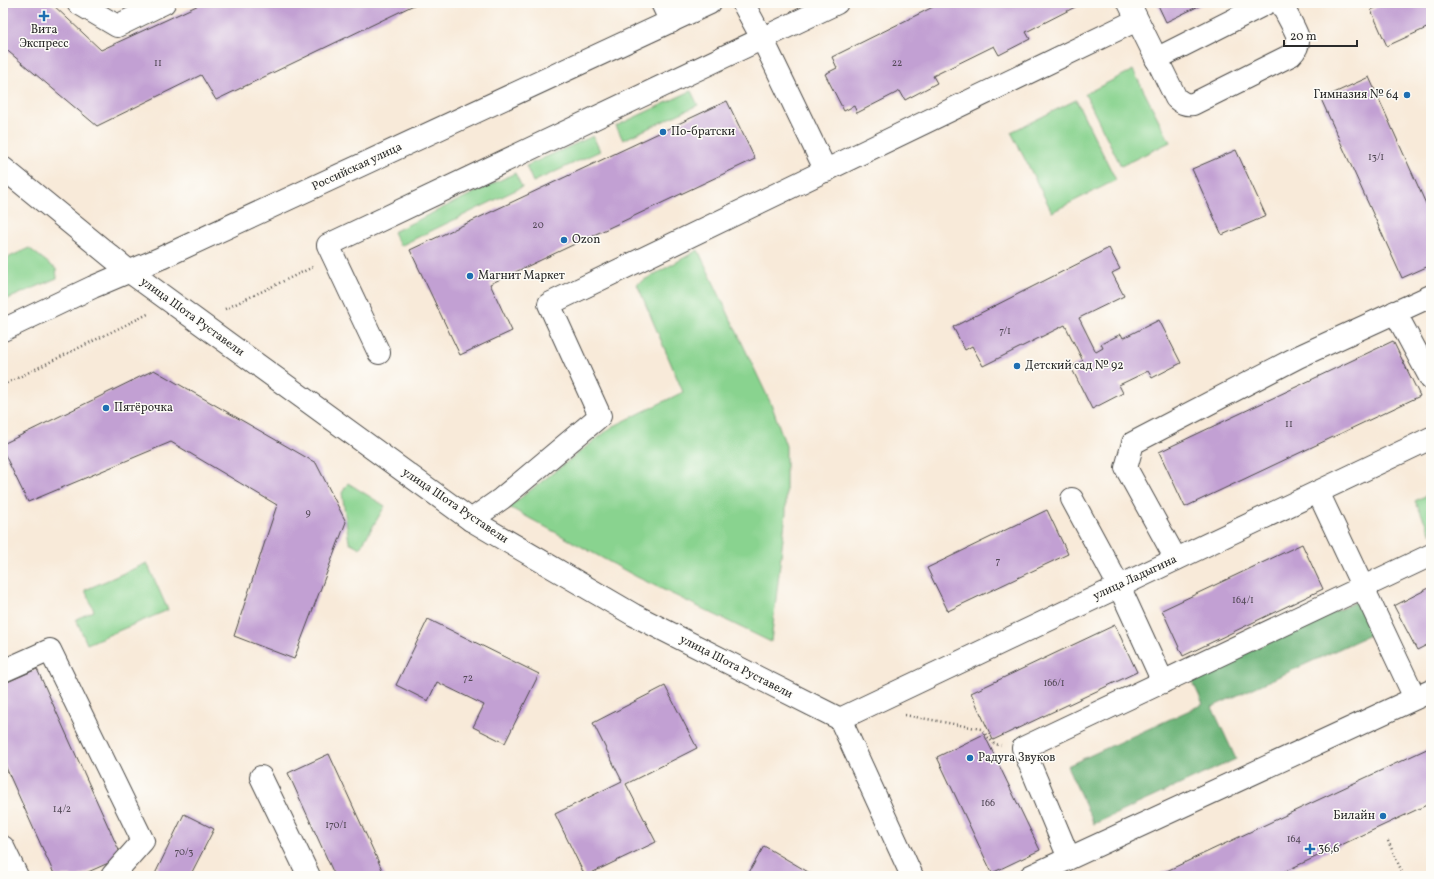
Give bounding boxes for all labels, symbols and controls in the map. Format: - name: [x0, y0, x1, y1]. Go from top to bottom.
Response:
- marker: Вита Экспресс: [39, 11, 49, 21]
- place label: Вита Экспресс: [19, 22, 69, 52]
- scale bar: [1284, 22, 1357, 48]
- text: 20 m: [1290, 29, 1317, 45]
- house number: 11: [154, 56, 162, 70]
- house number: 22: [892, 56, 902, 70]
- place label: Гимназия № 64: [1313, 87, 1399, 103]
- marker: Гимназия № 64: [1402, 90, 1412, 100]
- place label: По-братски: [671, 124, 735, 140]
- marker: По-братски: [658, 127, 668, 137]
- street label: Российская улица: [309, 139, 405, 195]
- house number: 13/1: [1368, 150, 1384, 164]
- house number: 20: [532, 218, 544, 232]
- place label: Ozon: [572, 232, 600, 248]
- marker: Ozon: [559, 235, 569, 245]
- place label: Магнит Маркет: [478, 268, 565, 284]
- marker: Магнит Маркет: [465, 271, 475, 281]
- street label: улица Шота Руставели: [137, 274, 247, 360]
- house number: 7/1: [999, 324, 1011, 338]
- place label: Детский сад № 92: [1025, 358, 1124, 374]
- marker: Детский сад № 92: [1012, 361, 1022, 371]
- place label: Пятёрочка: [114, 400, 173, 416]
- marker: Пятёрочка: [101, 403, 111, 413]
- house number: 11: [1285, 417, 1293, 431]
- street label: улица Шота Руставели: [399, 464, 511, 548]
- house number: 9: [305, 506, 311, 520]
- street label: улица Ладыгина: [1090, 552, 1180, 604]
- house number: 7: [996, 554, 1001, 568]
- house number: 164/1: [1232, 593, 1254, 607]
- street label: улица Шота Руставели: [677, 631, 795, 703]
- house number: 72: [463, 671, 473, 685]
- house number: 166/1: [1043, 676, 1065, 690]
- place label: Радуга Звуков: [978, 750, 1055, 766]
- marker: Радуга Звуков: [965, 753, 975, 763]
- house number: 166: [981, 796, 995, 810]
- house number: 14/2: [53, 802, 71, 816]
- place label: Билайн: [1333, 808, 1375, 824]
- marker: Билайн: [1378, 811, 1388, 821]
- house number: 170/1: [325, 818, 347, 832]
- house number: 164: [1287, 832, 1301, 846]
- place label: 36,6: [1318, 841, 1339, 857]
- marker: 36,6: [1305, 844, 1315, 854]
- house number: 70/3: [175, 845, 193, 859]

